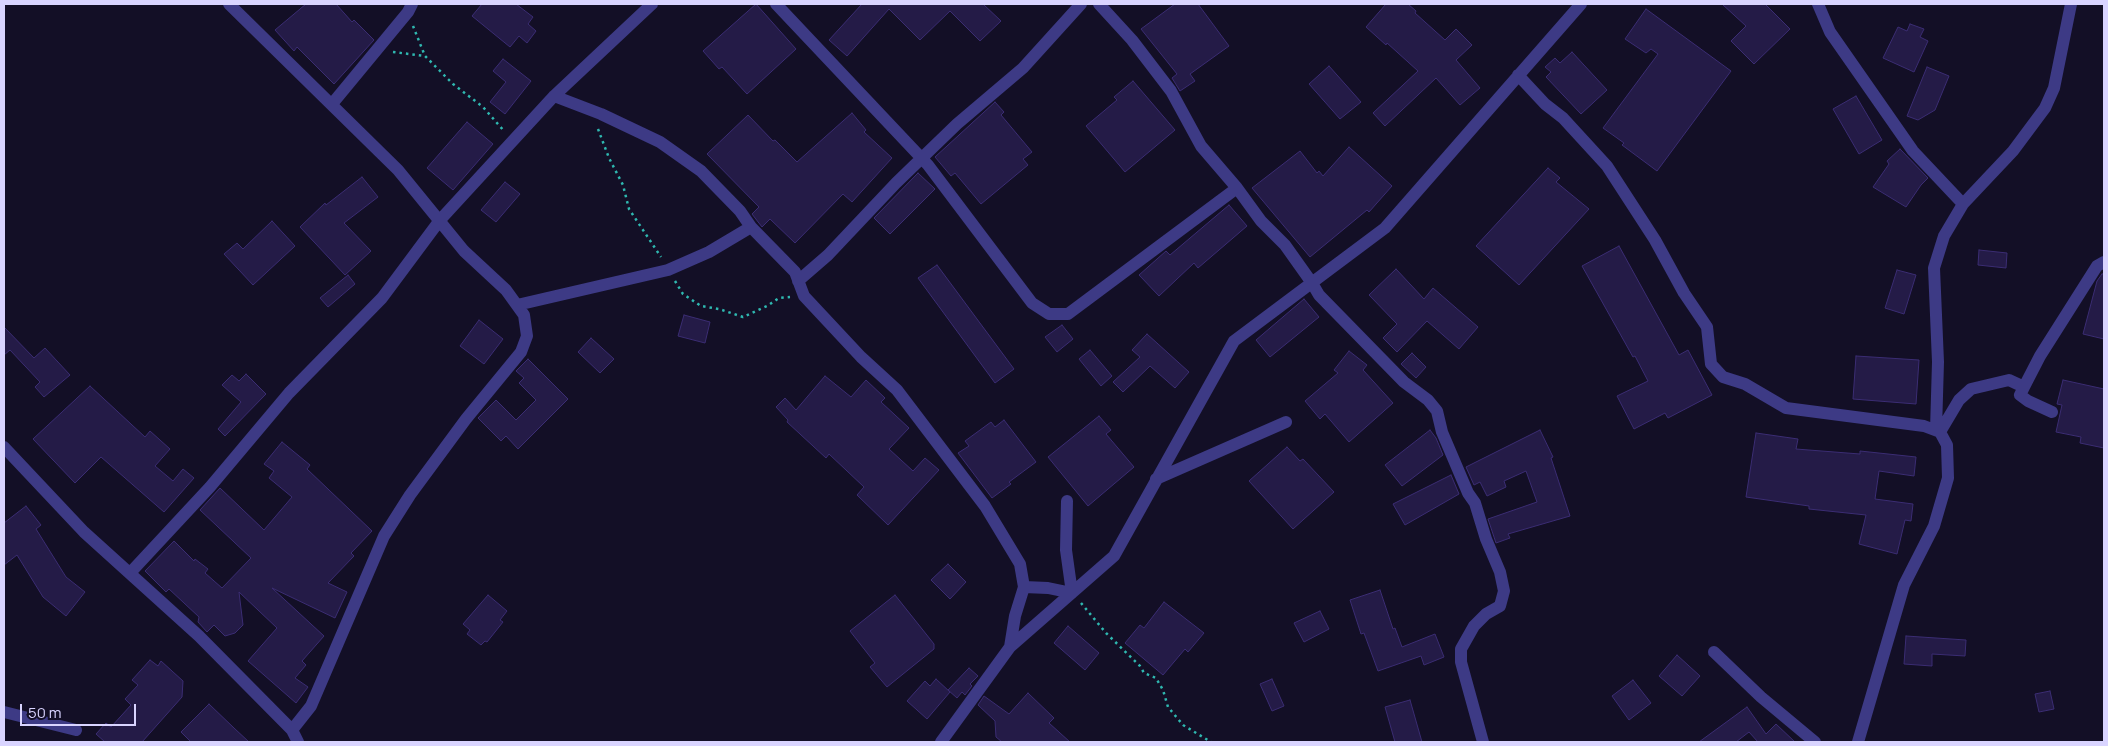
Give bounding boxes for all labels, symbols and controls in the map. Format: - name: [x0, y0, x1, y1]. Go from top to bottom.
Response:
- scale bar: [22, 694, 139, 726]
- text: 50 m: [28, 702, 62, 723]

